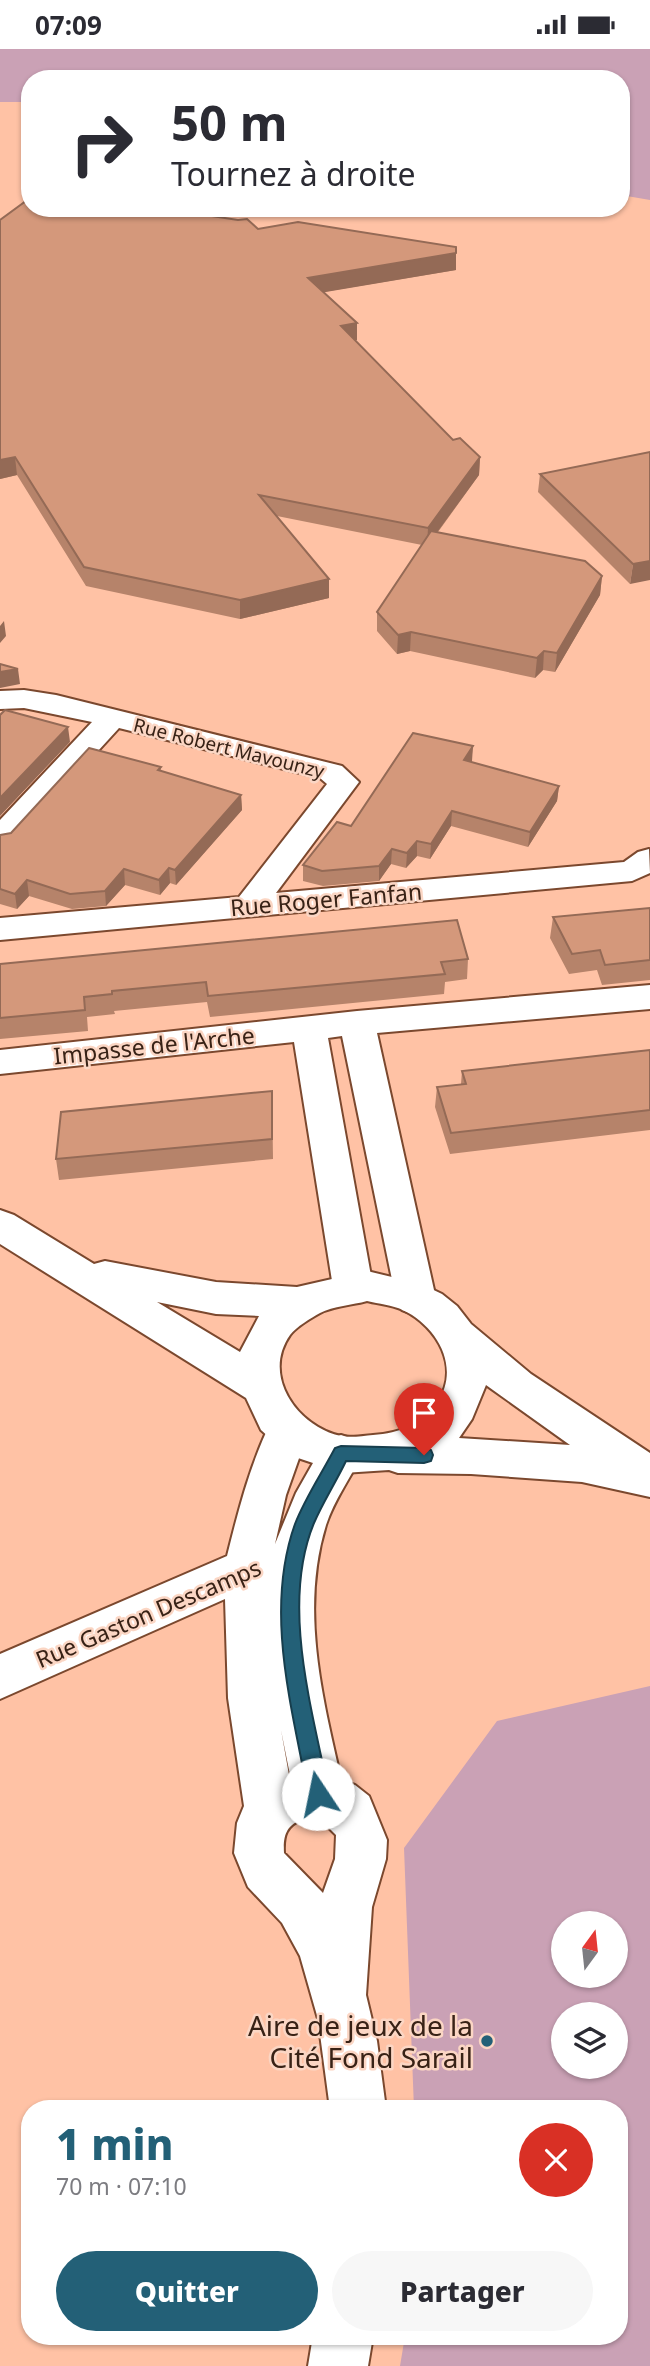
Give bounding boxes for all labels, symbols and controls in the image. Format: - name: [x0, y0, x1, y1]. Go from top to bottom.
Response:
- text: 07:09: [35, 7, 102, 43]
- text: 50 m: [171, 89, 288, 155]
- icon: right: [56, 98, 147, 189]
- text: Tournez à droite: [171, 152, 416, 195]
- street label: Rue Robert Mavounzy: [131, 712, 327, 784]
- street label: Rue Roger Fanfan: [229, 875, 423, 923]
- street label: Impasse de l'Arche: [52, 1019, 256, 1071]
- pin: [394, 1383, 454, 1455]
- icon: arrive: [405, 1394, 443, 1432]
- street label: Rue Gaston Descamps: [30, 1551, 266, 1675]
- position arrow: [281, 1757, 355, 1831]
- north arrow: [551, 1911, 628, 1988]
- map controls: [551, 1911, 628, 2079]
- button: layers: [551, 2002, 628, 2079]
- place label: Aire de jeux de la Cité Fond Sarail: [248, 2006, 473, 2076]
- marker: Aire de jeux de la Cité Fond Sarail: [479, 2033, 495, 2049]
- text: 1 min: [56, 2115, 173, 2172]
- button: close: [519, 2123, 593, 2197]
- text: 70 m · 07:10: [56, 2170, 187, 2202]
- button: Quitter: [56, 2251, 318, 2331]
- button: Partager: [332, 2251, 593, 2331]

